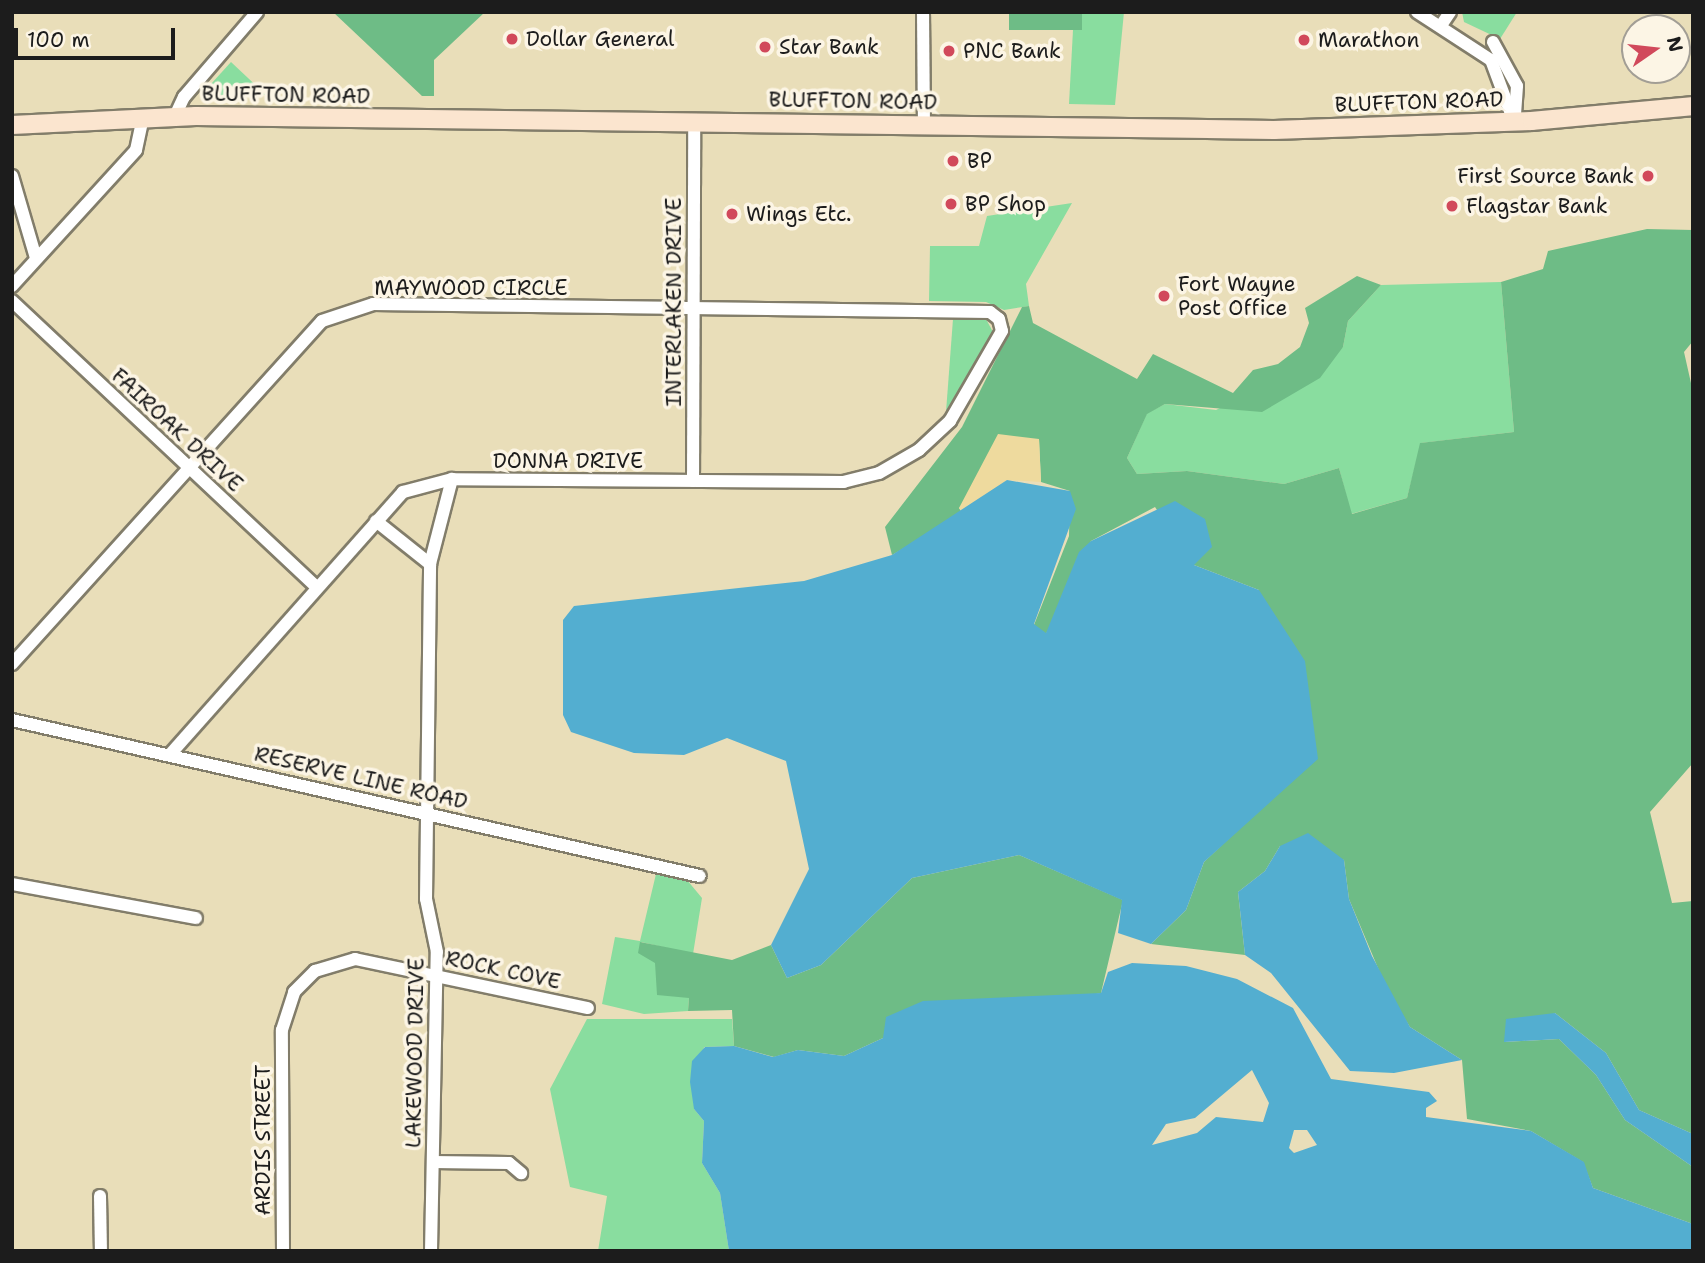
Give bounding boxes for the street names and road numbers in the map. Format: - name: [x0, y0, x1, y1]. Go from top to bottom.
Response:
- street label: BLUFFTON ROAD: [201, 81, 371, 109]
- street label: BLUFFTON ROAD: [1334, 86, 1504, 118]
- street label: BLUFFTON ROAD: [768, 87, 938, 115]
- street label: INTERLAKEN DRIVE: [661, 197, 687, 407]
- street label: MAYWOOD CIRCLE: [374, 275, 568, 301]
- street label: FAIROAK DRIVE: [106, 363, 248, 497]
- street label: DONNA DRIVE: [493, 448, 643, 474]
- street label: RESERVE LINE ROAD: [252, 741, 470, 815]
- street label: ROCK COVE: [443, 945, 563, 995]
- street label: LAKEWOOD DRIVE: [401, 958, 429, 1148]
- street label: ARDIS STREET: [250, 1065, 276, 1215]

